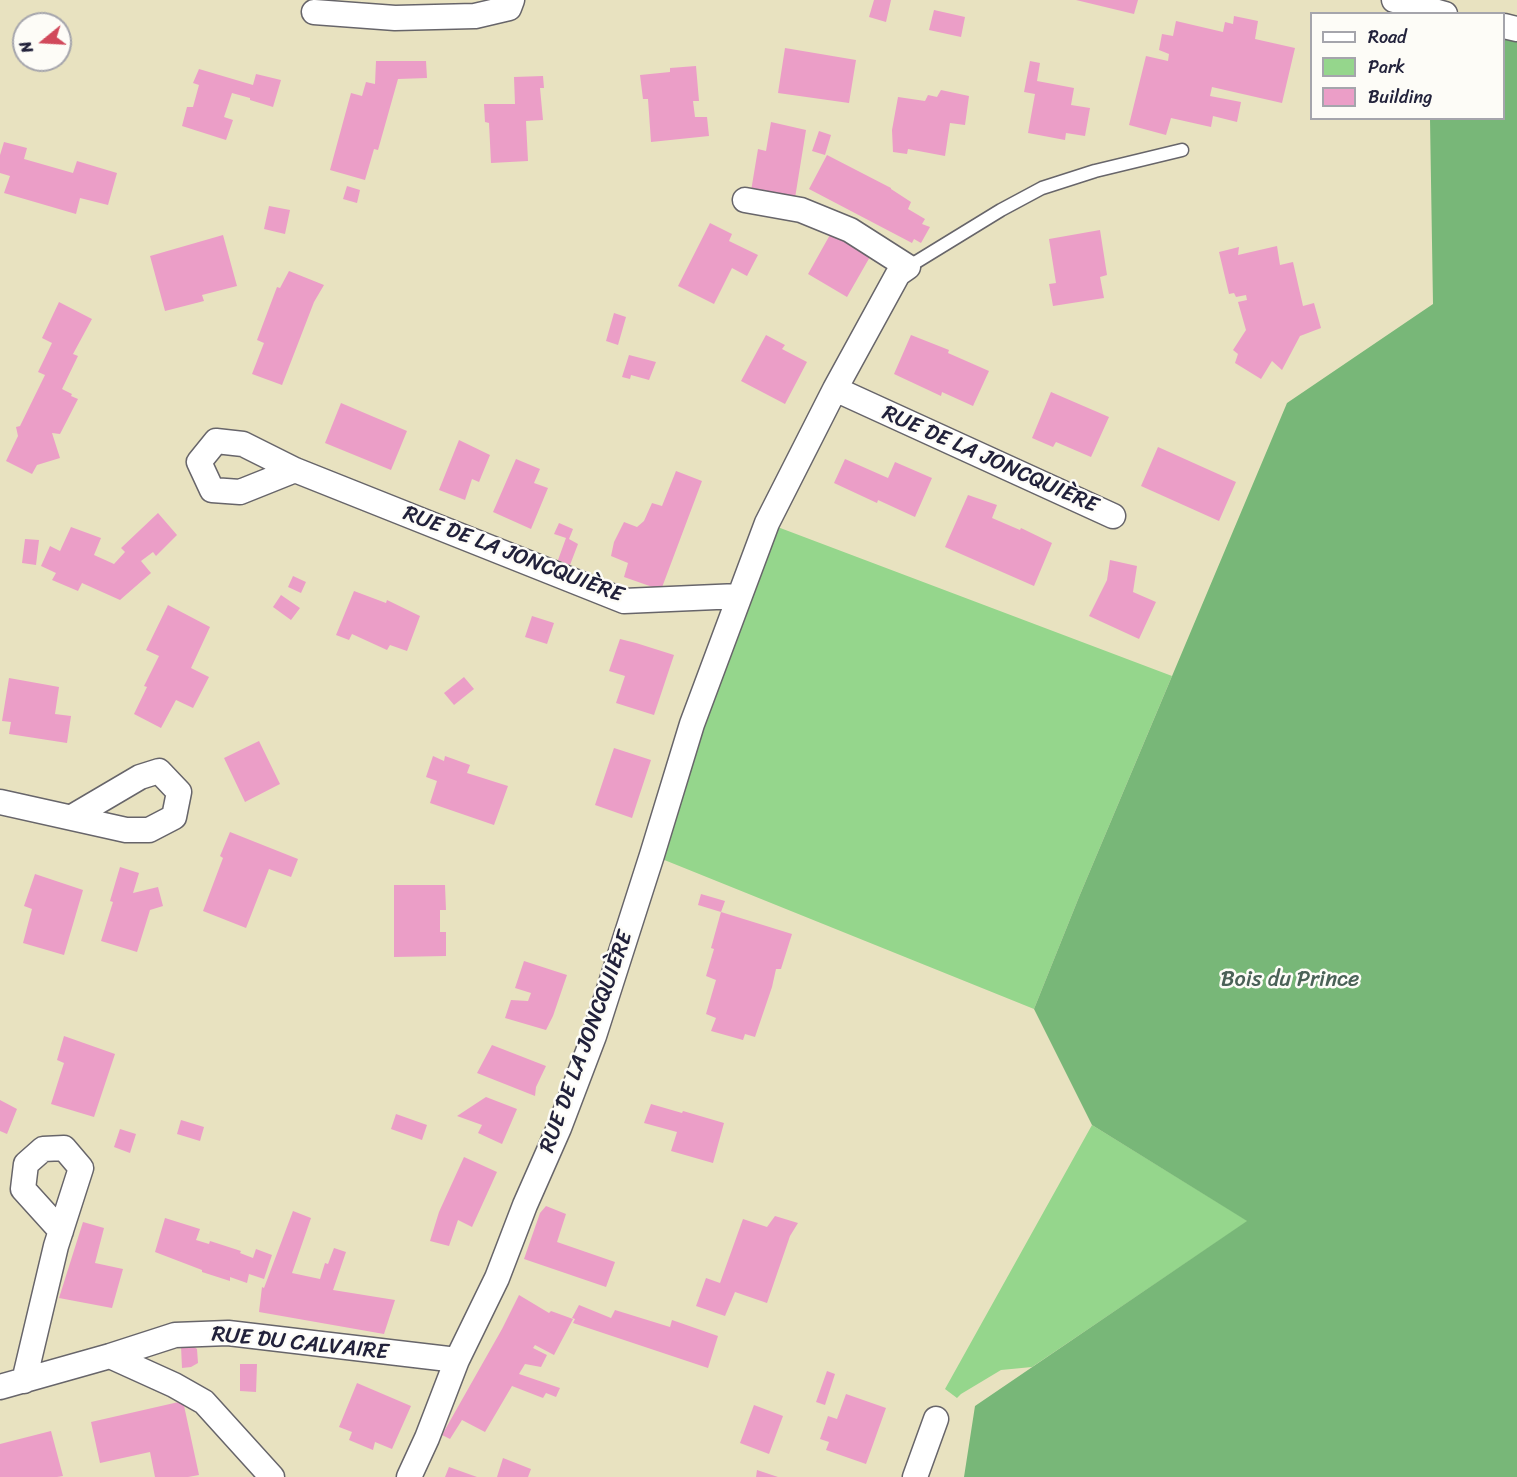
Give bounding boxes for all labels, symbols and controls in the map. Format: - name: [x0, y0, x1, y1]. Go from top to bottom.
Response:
- north arrow: [12, 12, 72, 72]
- legend: [1310, 12, 1505, 120]
- text: Road: [1368, 21, 1407, 53]
- text: N: [11, 37, 42, 57]
- text: Park: [1368, 51, 1405, 83]
- text: Building: [1368, 81, 1432, 113]
- street label: RUE DE LA JONCQUIÈRE: [878, 400, 1102, 520]
- street label: RUE DE LA JONCQUIÈRE: [399, 501, 627, 609]
- street label: RUE DE LA JONCQUIÈRE: [535, 928, 639, 1156]
- park label: Bois du Prince: [1221, 967, 1359, 993]
- street label: RUE DU CALVAIRE: [210, 1322, 390, 1366]

